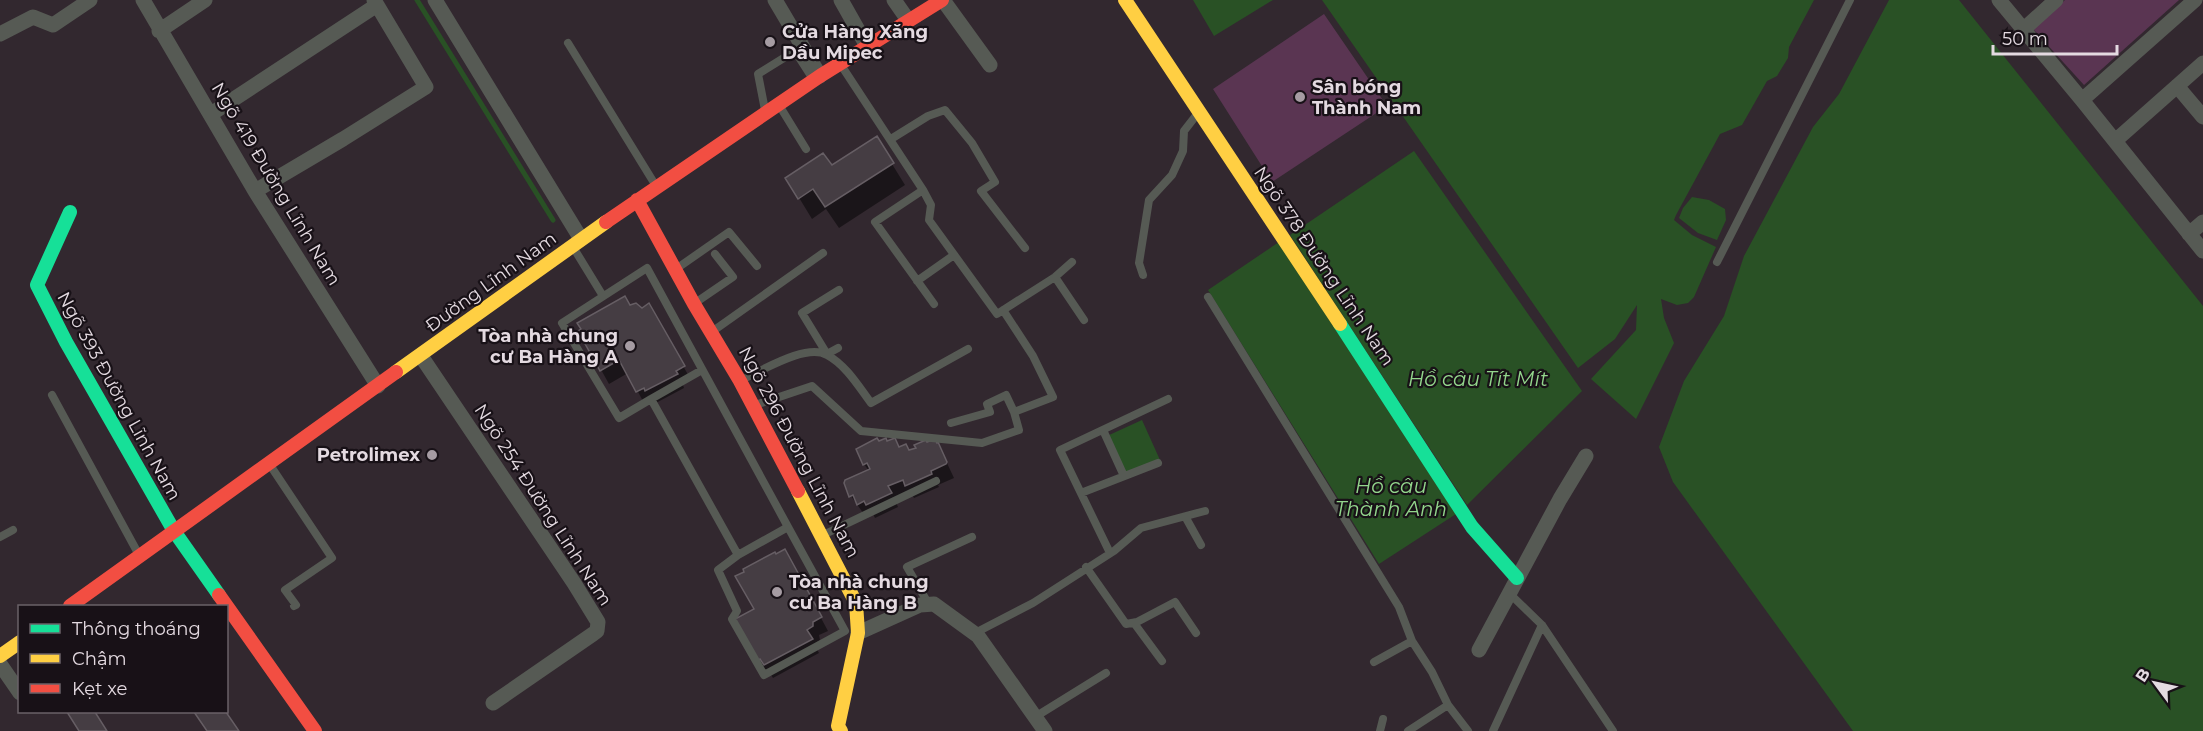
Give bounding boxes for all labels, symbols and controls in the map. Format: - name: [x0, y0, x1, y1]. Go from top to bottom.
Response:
- scale bar: [1993, 18, 2118, 56]
- place label: Cửa Hàng Xăng Dầu Mipec: [782, 21, 928, 64]
- text: 50 m: [2002, 28, 2048, 50]
- marker: Cửa Hàng Xăng Dầu Mipec: [763, 35, 777, 49]
- place label: Sân bóng Thành Nam: [1312, 76, 1421, 119]
- street label: Ngõ 419 Đường Lĩnh Nam: [207, 79, 345, 289]
- marker: Sân bóng Thành Nam: [1293, 90, 1307, 104]
- street label: Ngõ 378 Đường Lĩnh Nam: [1249, 162, 1399, 370]
- street label: Đường Lĩnh Nam: [421, 227, 561, 337]
- street label: Ngõ 393 Đường Lĩnh Nam: [52, 288, 186, 504]
- place label: Tòa nhà chung cư Ba Hàng A: [478, 325, 618, 368]
- marker: Tòa nhà chung cư Ba Hàng A: [623, 339, 637, 353]
- street label: Ngõ 296 Đường Lĩnh Nam: [734, 343, 864, 561]
- water label: Hồ câu Tít Mít: [1408, 367, 1548, 391]
- street label: Ngõ 254 Đường Lĩnh Nam: [469, 400, 617, 610]
- place label: Petrolimex: [317, 444, 420, 466]
- marker: Petrolimex: [425, 448, 439, 462]
- water label: Hồ câu Thành Anh: [1335, 474, 1447, 521]
- place label: Tòa nhà chung cư Ba Hàng B: [789, 571, 929, 614]
- marker: Tòa nhà chung cư Ba Hàng B: [770, 585, 784, 599]
- legend: [18, 605, 228, 713]
- text: Thông thoáng: [72, 618, 201, 640]
- text: Chậm: [72, 648, 127, 670]
- north arrow: [2125, 653, 2185, 713]
- text: B: [2132, 665, 2154, 685]
- text: Kẹt xe: [72, 678, 128, 700]

